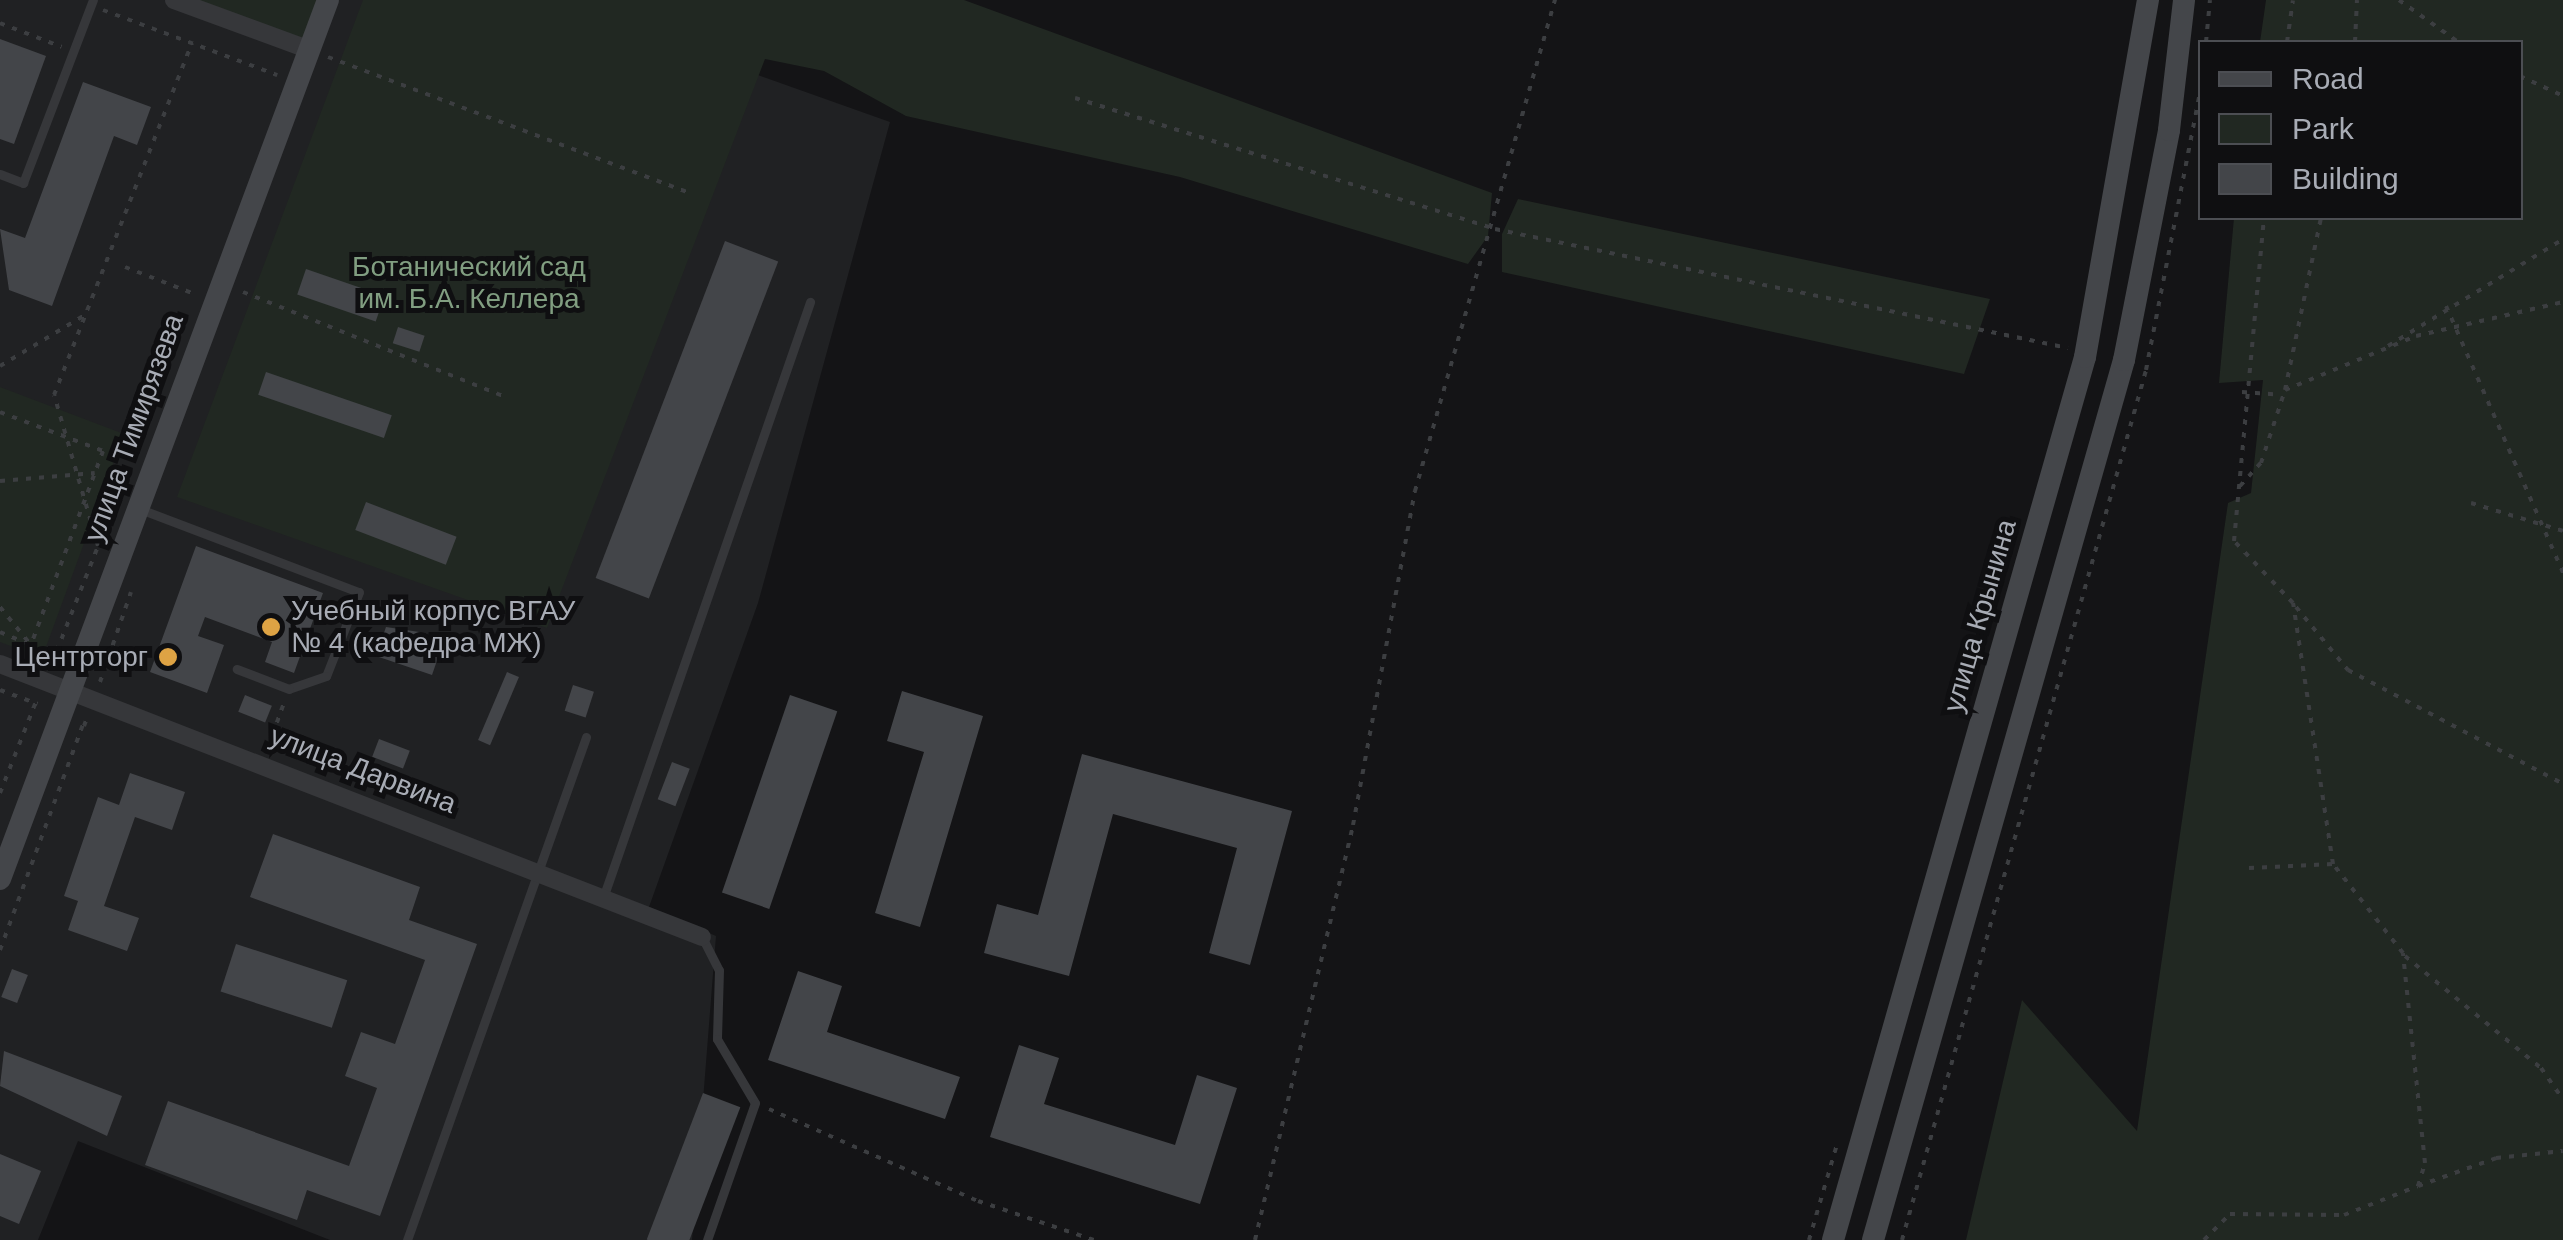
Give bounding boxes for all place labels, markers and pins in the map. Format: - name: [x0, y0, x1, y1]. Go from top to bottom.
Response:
- place label: Учебный корпус ВГАУ № 4 (кафедра МЖ): [291, 594, 575, 660]
- marker: Учебный корпус ВГАУ № 4 (кафедра МЖ): [260, 616, 282, 638]
- place label: Центрторг: [15, 640, 148, 674]
- marker: Центрторг: [157, 646, 179, 668]

